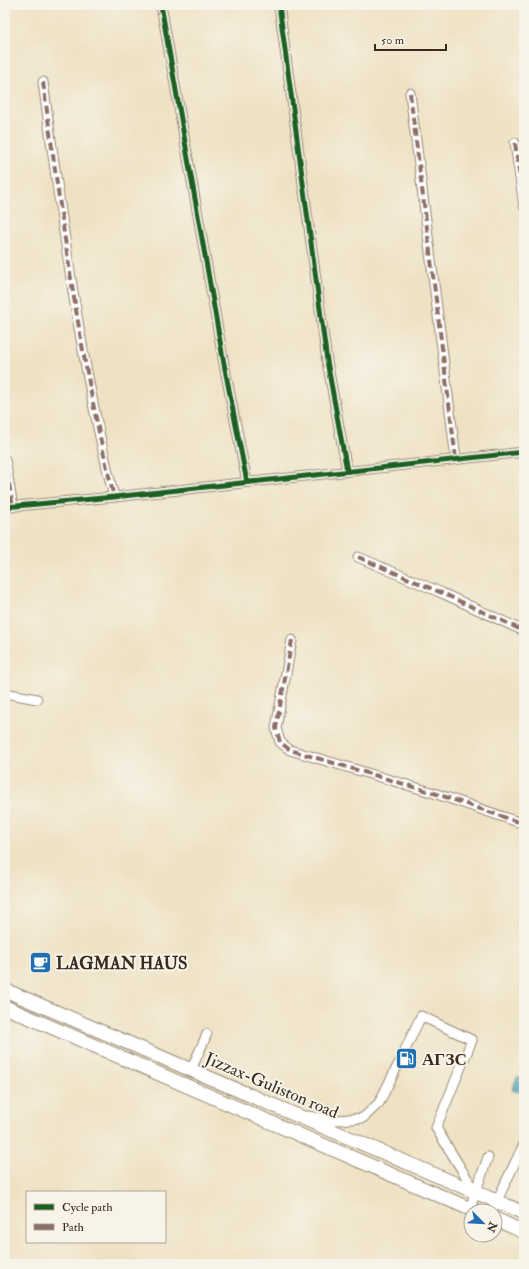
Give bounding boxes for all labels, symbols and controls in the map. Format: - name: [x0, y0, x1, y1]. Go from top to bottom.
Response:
- scale bar: [375, 26, 446, 52]
- text: 50 m: [381, 33, 405, 48]
- cafe icon: LAGMAN HAUS: [28, 950, 54, 976]
- place label: LAGMAN HAUS: [56, 953, 188, 974]
- fuel station icon: АГЗС: [394, 1046, 420, 1072]
- street label: Jizzax-Guliston road: [201, 1047, 342, 1124]
- place label: АГЗС: [422, 1049, 467, 1070]
- legend: [26, 1191, 166, 1243]
- text: Cycle path: [62, 1200, 113, 1215]
- north arrow: [463, 1203, 503, 1243]
- text: N: [483, 1219, 500, 1235]
- text: Path: [62, 1220, 85, 1235]

